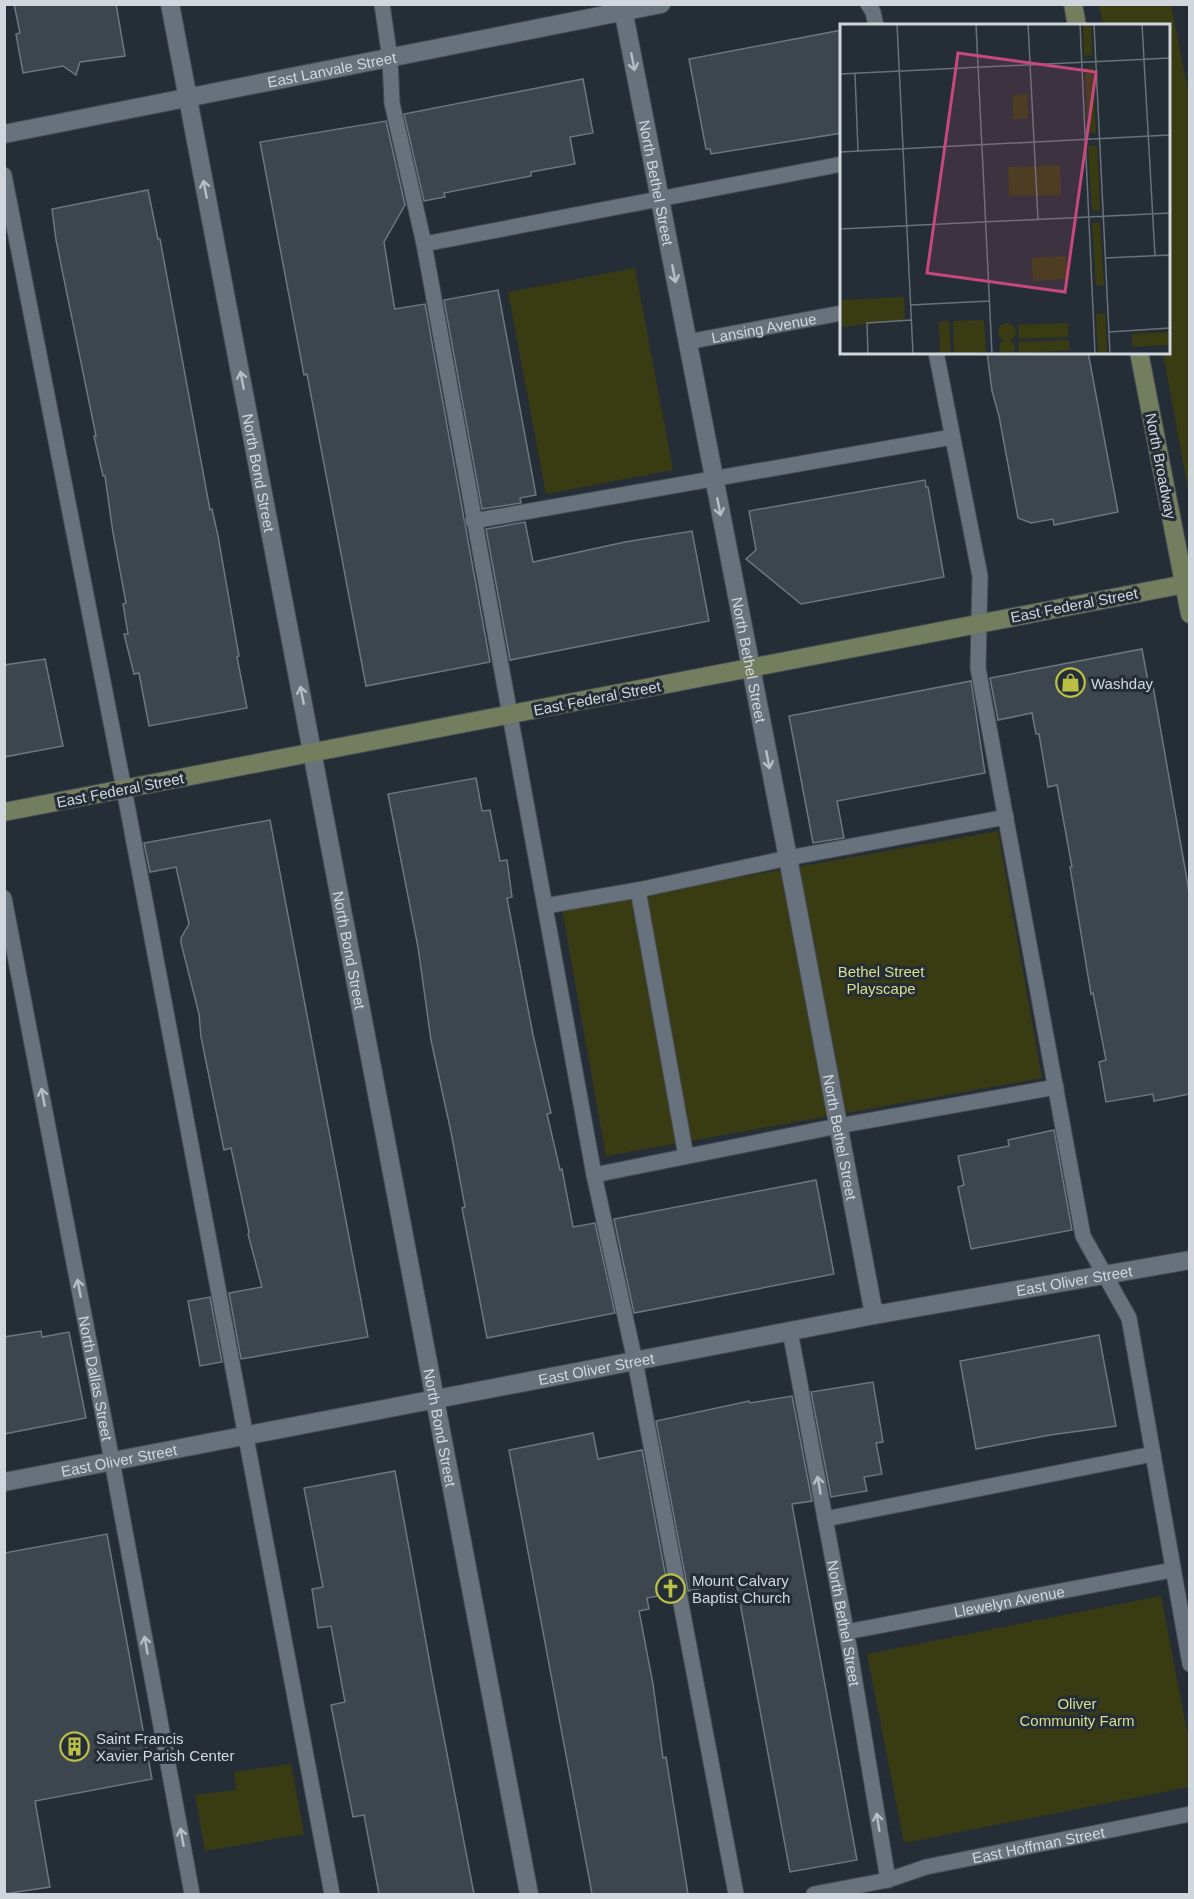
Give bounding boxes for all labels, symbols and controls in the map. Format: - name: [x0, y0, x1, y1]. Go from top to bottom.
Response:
- inset map: [840, 24, 1170, 354]
- street label: East Lanvale Street: [266, 48, 398, 90]
- one-way arrow: [628, 52, 639, 71]
- street label: North Bethel Street: [636, 118, 677, 248]
- one-way arrow: [199, 179, 210, 199]
- one-way arrow: [669, 264, 680, 283]
- street label: Lansing Avenue: [710, 310, 818, 346]
- one-way arrow: [236, 371, 247, 390]
- street label: North Bond Street: [239, 412, 279, 534]
- street label: North Broadway: [1142, 412, 1180, 521]
- one-way arrow: [714, 496, 725, 516]
- street label: East Federal Street: [1009, 584, 1140, 626]
- street label: North Bethel Street: [729, 595, 770, 725]
- shop icon: Washday: [1054, 667, 1086, 699]
- place label: Washday: [1091, 675, 1153, 692]
- street label: East Federal Street: [532, 677, 663, 719]
- one-way arrow: [296, 686, 307, 706]
- one-way arrow: [763, 750, 775, 769]
- street label: East Federal Street: [55, 769, 186, 811]
- street label: North Bond Street: [330, 889, 369, 1011]
- park label: Bethel Street Playscape: [838, 963, 925, 997]
- street label: North Bethel Street: [820, 1073, 861, 1202]
- one-way arrow: [37, 1088, 48, 1107]
- street label: East Oliver Street: [1015, 1262, 1134, 1299]
- one-way arrow: [73, 1279, 84, 1299]
- street label: North Dallas Street: [76, 1314, 117, 1443]
- street label: East Oliver Street: [537, 1349, 656, 1388]
- street label: North Bond Street: [421, 1367, 460, 1489]
- street label: East Oliver Street: [60, 1440, 179, 1479]
- one-way arrow: [813, 1476, 824, 1496]
- street label: North Bethel Street: [824, 1559, 864, 1688]
- place label: Mount Calvary Baptist Church: [692, 1572, 790, 1606]
- church icon: Mount Calvary Baptist Church: [655, 1573, 687, 1605]
- street label: Llewelyn Avenue: [952, 1582, 1066, 1620]
- one-way arrow: [140, 1636, 151, 1656]
- park label: Oliver Community Farm: [1019, 1695, 1135, 1729]
- place label: Saint Francis Xavier Parish Center: [96, 1730, 234, 1764]
- building icon: Saint Francis Xavier Parish Center: [59, 1731, 91, 1763]
- one-way arrow: [872, 1813, 883, 1833]
- street label: East Hoffman Street: [970, 1823, 1107, 1866]
- one-way arrow: [176, 1828, 187, 1847]

